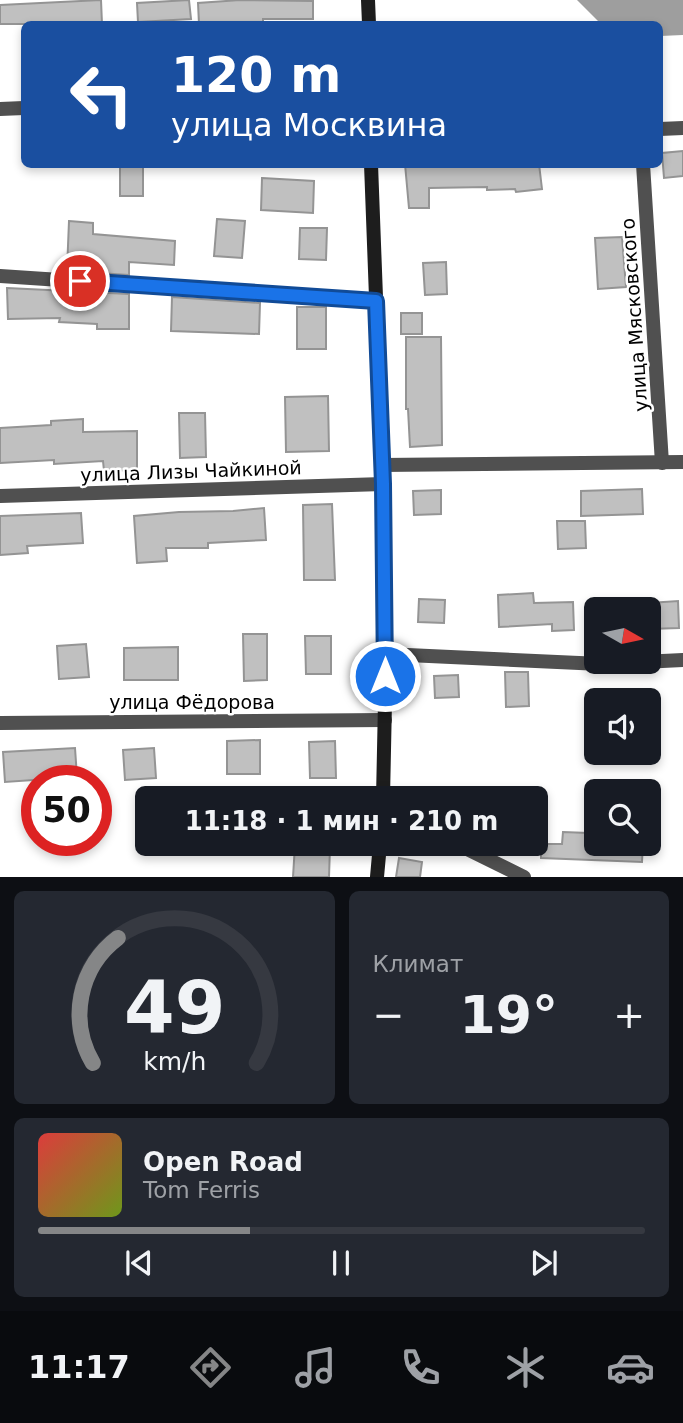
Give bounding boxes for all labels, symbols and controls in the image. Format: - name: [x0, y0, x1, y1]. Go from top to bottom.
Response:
- text: 120 m: [171, 47, 341, 104]
- icon: left: [56, 49, 147, 140]
- text: улица Москвина: [171, 106, 447, 144]
- street label: улица Мясковского: [616, 217, 652, 413]
- pin: [50, 251, 110, 311]
- icon: arrive: [61, 262, 99, 300]
- street label: улица Лизы Чайкиной: [80, 456, 302, 486]
- north arrow: [584, 597, 662, 674]
- map controls: [584, 597, 661, 856]
- position arrow: [348, 639, 422, 713]
- button: sound: [584, 688, 661, 765]
- street label: улица Фёдорова: [109, 691, 275, 713]
- speed limit sign: 50: [21, 765, 112, 856]
- button: search: [584, 779, 661, 856]
- text: 11:18 · 1 мин · 210 m: [185, 806, 498, 836]
- text: Климат: [373, 951, 463, 977]
- text: 49: [124, 966, 225, 1051]
- text: 19°: [460, 985, 558, 1045]
- text: −: [373, 993, 404, 1037]
- text: +: [613, 993, 645, 1037]
- text: km/h: [143, 1047, 206, 1076]
- text: Open Road: [143, 1147, 303, 1177]
- text: Tom Ferris: [143, 1177, 260, 1203]
- icon: previous: [120, 1244, 158, 1282]
- icon: pause: [322, 1244, 360, 1282]
- icon: next: [525, 1244, 563, 1282]
- icon: directions: [186, 1343, 235, 1392]
- icon: music: [291, 1343, 340, 1392]
- icon: phone: [396, 1343, 445, 1392]
- icon: climate: [501, 1343, 550, 1392]
- icon: car: [606, 1343, 655, 1392]
- text: 11:17: [28, 1348, 130, 1386]

